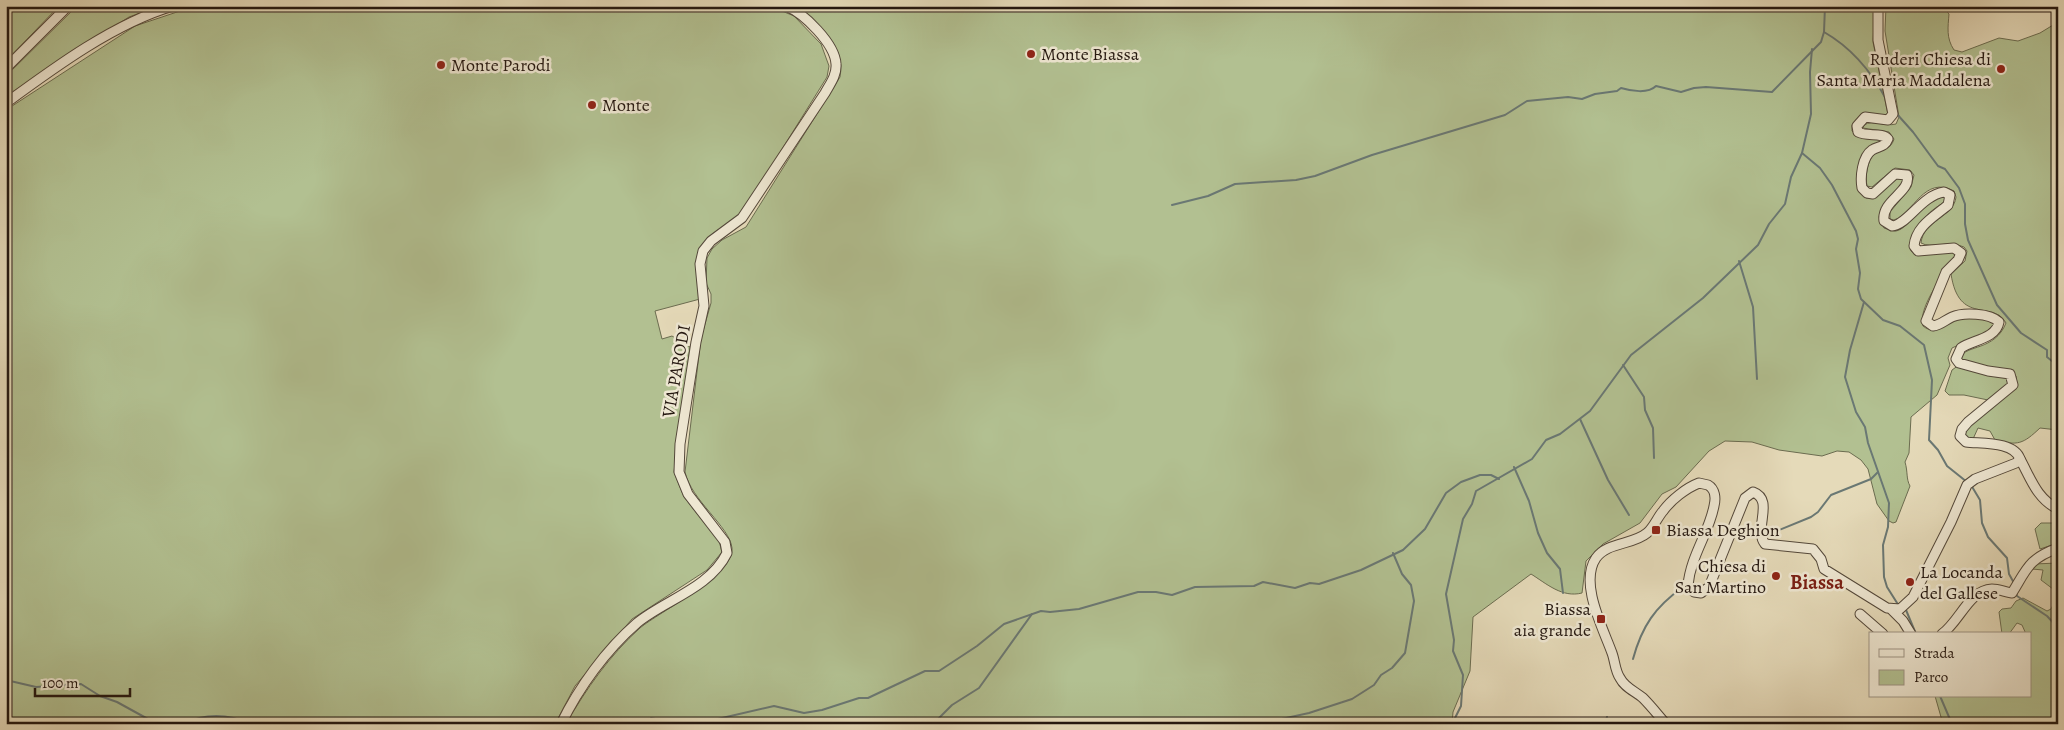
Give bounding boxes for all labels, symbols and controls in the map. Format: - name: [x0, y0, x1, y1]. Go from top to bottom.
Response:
- place label: Monte Biassa: [1041, 42, 1140, 66]
- place label: Ruderi Chiesa di Santa Maria Maddalena: [1816, 47, 1992, 92]
- marker: Monte Biassa: [1025, 48, 1037, 60]
- place label: Monte Parodi: [451, 53, 551, 77]
- marker: Monte Parodi: [435, 59, 447, 71]
- marker: Ruderi Chiesa di Santa Maria Maddalena: [1995, 63, 2007, 75]
- place label: Monte: [602, 93, 650, 117]
- marker: Monte: [586, 99, 598, 111]
- street label: VIA PARODI: [656, 323, 696, 420]
- place label: Biassa Deghion: [1666, 518, 1780, 542]
- marker: Biassa Deghion: [1650, 524, 1662, 536]
- place label: Chiesa di San Martino: [1675, 554, 1766, 599]
- place label: La Locanda del Gallese: [1920, 560, 2004, 605]
- district label: Biassa: [1790, 569, 1844, 596]
- marker: Chiesa di San Martino: [1770, 570, 1782, 582]
- marker: La Locanda del Gallese: [1904, 576, 1916, 588]
- place label: Biassa aia grande: [1514, 597, 1592, 642]
- marker: Biassa aia grande: [1595, 613, 1607, 625]
- legend: [1869, 632, 2032, 698]
- text: Strada: [1914, 643, 1955, 663]
- scale bar: [35, 665, 130, 697]
- text: Parco: [1914, 667, 1948, 687]
- text: 100 m: [42, 673, 79, 693]

